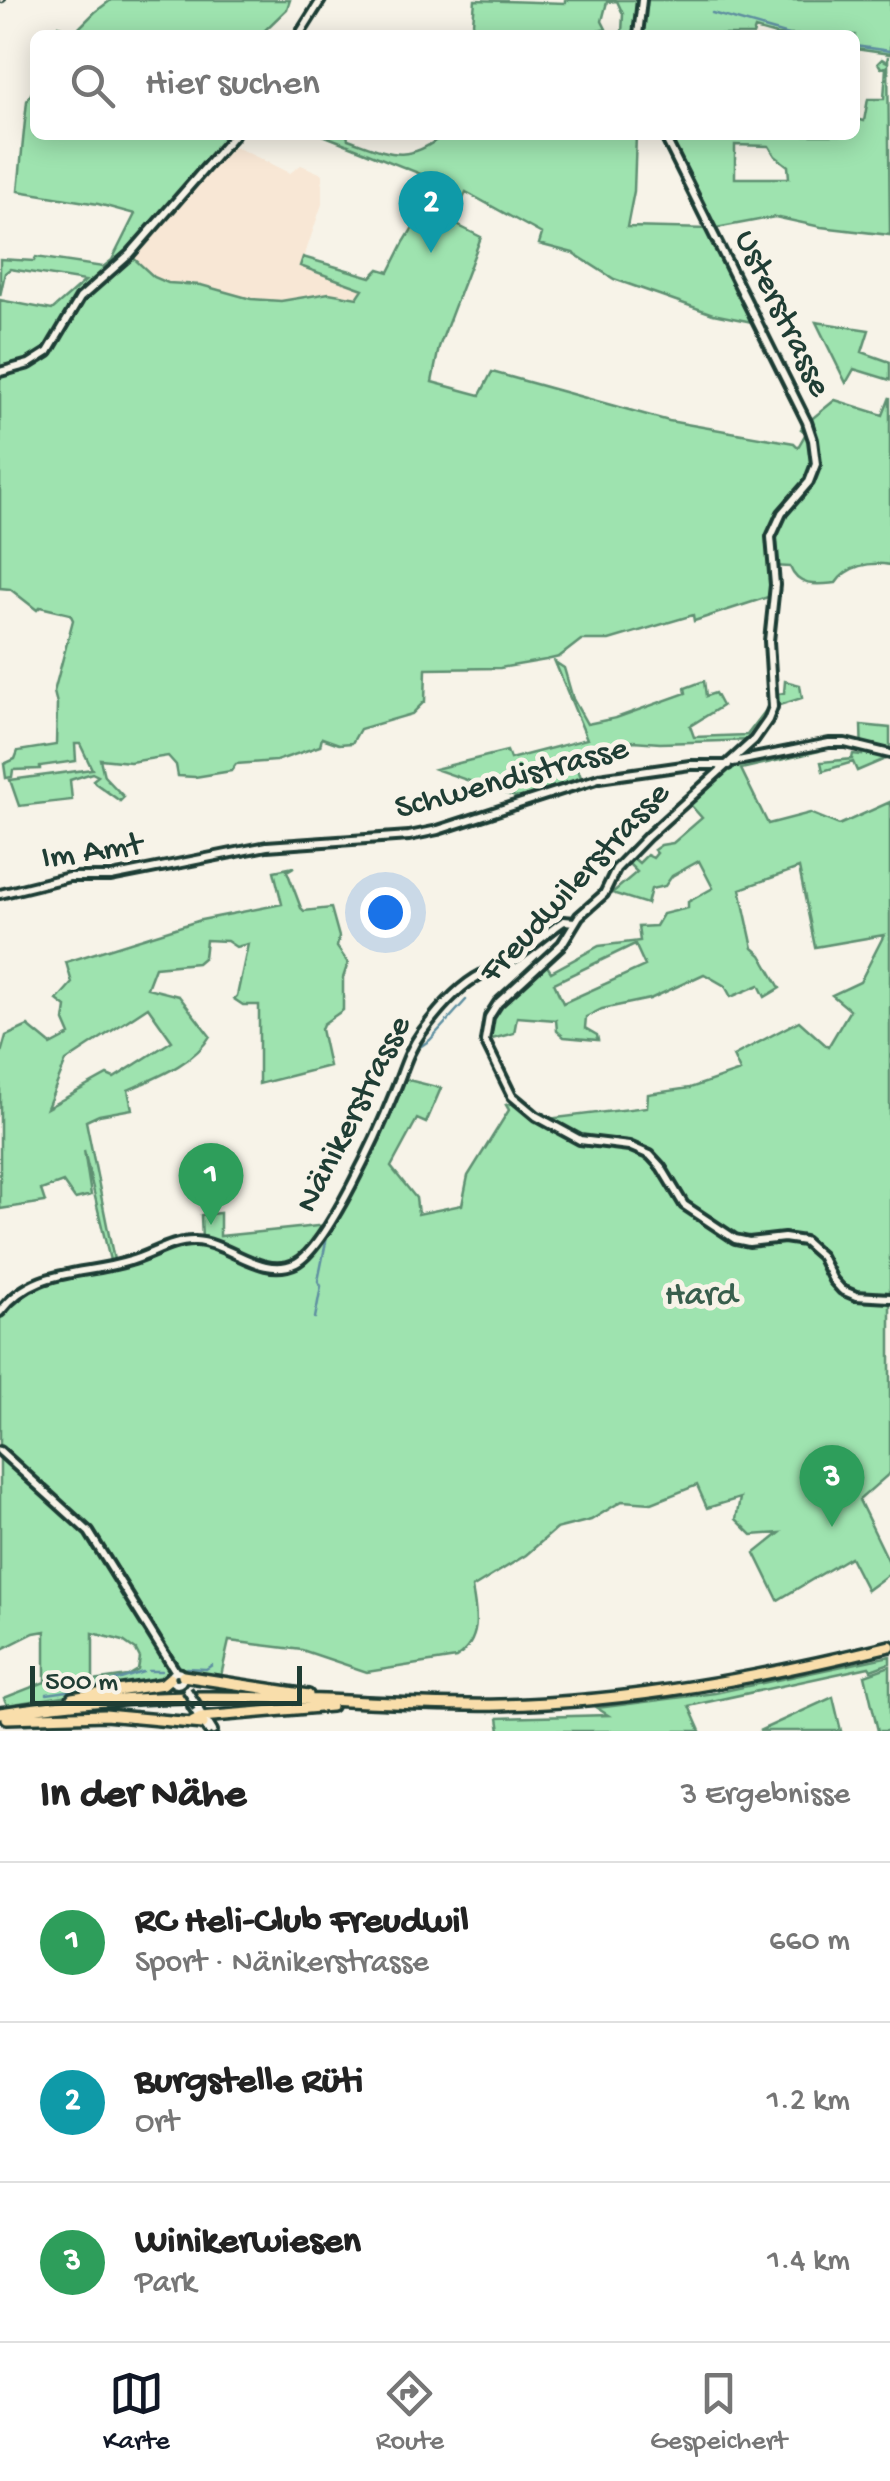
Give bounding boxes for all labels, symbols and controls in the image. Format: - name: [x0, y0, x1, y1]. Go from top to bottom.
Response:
- search box: [30, 30, 860, 140]
- icon: search: [65, 58, 120, 113]
- text: Hier suchen: [145, 63, 320, 107]
- pin: 2: [398, 170, 464, 253]
- street label: Usterstrasse: [723, 224, 839, 405]
- street label: Schwendistrasse: [391, 729, 634, 831]
- street label: Freudwilerstrasse: [471, 774, 681, 994]
- street label: Im Amt: [39, 825, 148, 880]
- your location: [360, 887, 411, 938]
- street label: Nänikerstrasse: [288, 1009, 423, 1220]
- pin: 1: [178, 1142, 244, 1225]
- park label: Hard: [665, 1276, 740, 1317]
- pin: 3: [800, 1444, 864, 1527]
- scale bar: [30, 1661, 302, 1706]
- text: 500 m: [45, 1667, 118, 1700]
- text: In der Nähe: [40, 1772, 246, 1821]
- text: 3 Ergebnisse: [681, 1777, 850, 1815]
- text: RC Heli-Club Freudwil: [135, 1901, 469, 1945]
- text: 1: [66, 1923, 79, 1961]
- text: 660 m: [769, 1923, 850, 1961]
- text: Sport · Nänikerstrasse: [135, 1945, 429, 1983]
- text: Burgstelle Rüti: [135, 2061, 363, 2105]
- text: 2: [65, 2083, 80, 2121]
- text: 1.2 km: [767, 2083, 850, 2121]
- text: Ort: [135, 2105, 179, 2143]
- text: Winikerwiesen: [135, 2221, 361, 2265]
- text: 3: [64, 2243, 81, 2281]
- text: 1.4 km: [767, 2243, 850, 2281]
- text: Park: [135, 2265, 196, 2303]
- tab: Karte: [103, 2366, 170, 2459]
- tab: Route: [376, 2366, 444, 2459]
- tab: Gespeichert: [650, 2366, 787, 2459]

